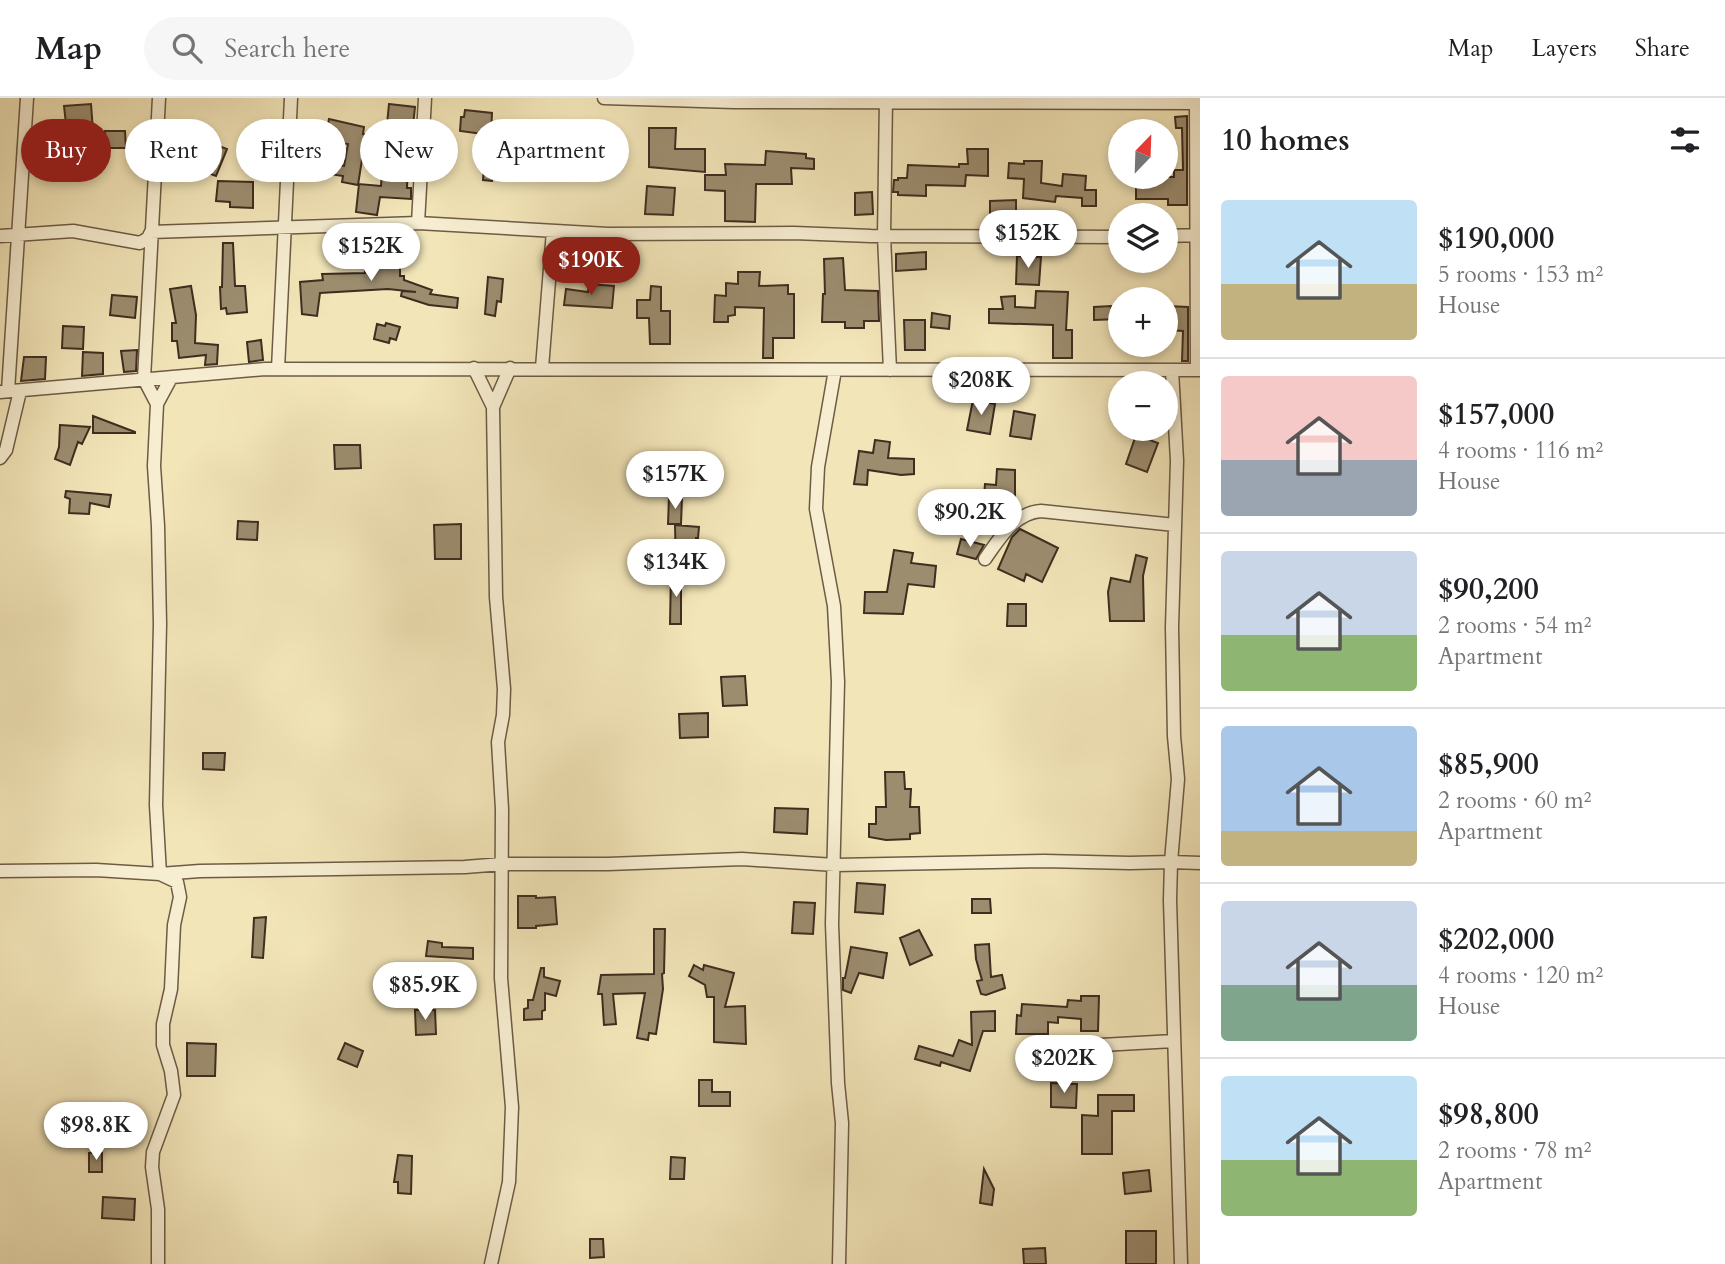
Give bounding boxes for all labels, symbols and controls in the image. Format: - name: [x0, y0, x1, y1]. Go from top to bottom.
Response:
- search box: [144, 17, 634, 80]
- text: Map: [35, 26, 102, 71]
- icon: search: [168, 29, 206, 67]
- text: Search here: [224, 31, 350, 66]
- text: Map: [1448, 32, 1494, 65]
- text: Layers: [1532, 32, 1597, 65]
- text: Share: [1635, 32, 1690, 65]
- chip: Buy: [21, 119, 111, 182]
- chip: Rent: [125, 119, 222, 182]
- chip: Filters: [236, 119, 346, 182]
- chip: New: [360, 119, 458, 182]
- chip: Apartment: [472, 119, 629, 182]
- north arrow: [1108, 119, 1178, 189]
- map controls: [1108, 119, 1178, 441]
- text: 10 homes: [1221, 120, 1350, 161]
- icon: filters: [1666, 121, 1704, 159]
- button: layers: [1108, 203, 1178, 273]
- pin: $152K: [979, 211, 1077, 270]
- text: $152K: [995, 217, 1061, 248]
- text: $190,000: [1438, 218, 1554, 259]
- pin: $152K: [322, 223, 420, 283]
- icon: home: [1277, 228, 1361, 312]
- text: $152K: [338, 230, 404, 261]
- pin: $190K: [542, 238, 640, 297]
- text: $190K: [558, 244, 624, 275]
- text: 5 rooms · 153 m²: [1438, 259, 1603, 290]
- button: +: [1108, 287, 1178, 357]
- text: House: [1438, 290, 1500, 321]
- pin: $208K: [932, 358, 1030, 417]
- text: $208K: [948, 364, 1014, 395]
- button: −: [1108, 371, 1178, 441]
- text: $157,000: [1438, 394, 1554, 435]
- icon: home: [1277, 404, 1361, 488]
- text: 4 rooms · 116 m²: [1438, 435, 1603, 466]
- pin: $157K: [626, 452, 724, 511]
- text: $157K: [642, 458, 708, 489]
- text: House: [1438, 466, 1500, 497]
- pin: $90.2K: [913, 490, 1027, 549]
- text: $90.2K: [934, 496, 1006, 527]
- pin: $134K: [627, 540, 725, 599]
- text: $134K: [643, 546, 709, 577]
- text: $90,200: [1438, 569, 1539, 610]
- icon: home: [1277, 579, 1361, 663]
- text: 2 rooms · 54 m²: [1438, 610, 1591, 641]
- text: Apartment: [1438, 641, 1542, 672]
- text: $85,900: [1438, 744, 1539, 785]
- icon: home: [1277, 754, 1361, 838]
- text: 2 rooms · 60 m²: [1438, 785, 1591, 816]
- text: Apartment: [1438, 816, 1542, 847]
- text: $202,000: [1438, 919, 1554, 960]
- icon: home: [1277, 929, 1361, 1013]
- text: 4 rooms · 120 m²: [1438, 960, 1603, 991]
- pin: $85.9K: [368, 962, 482, 1022]
- text: $85.9K: [389, 969, 461, 1000]
- text: House: [1438, 991, 1500, 1022]
- pin: $202K: [1015, 1035, 1113, 1095]
- text: $202K: [1031, 1042, 1097, 1073]
- text: $98,800: [1438, 1094, 1539, 1135]
- pin: $98.8K: [39, 1102, 153, 1162]
- icon: home: [1277, 1104, 1361, 1188]
- text: $98.8K: [60, 1109, 132, 1140]
- text: 2 rooms · 78 m²: [1438, 1135, 1591, 1166]
- text: Apartment: [1438, 1166, 1542, 1197]

